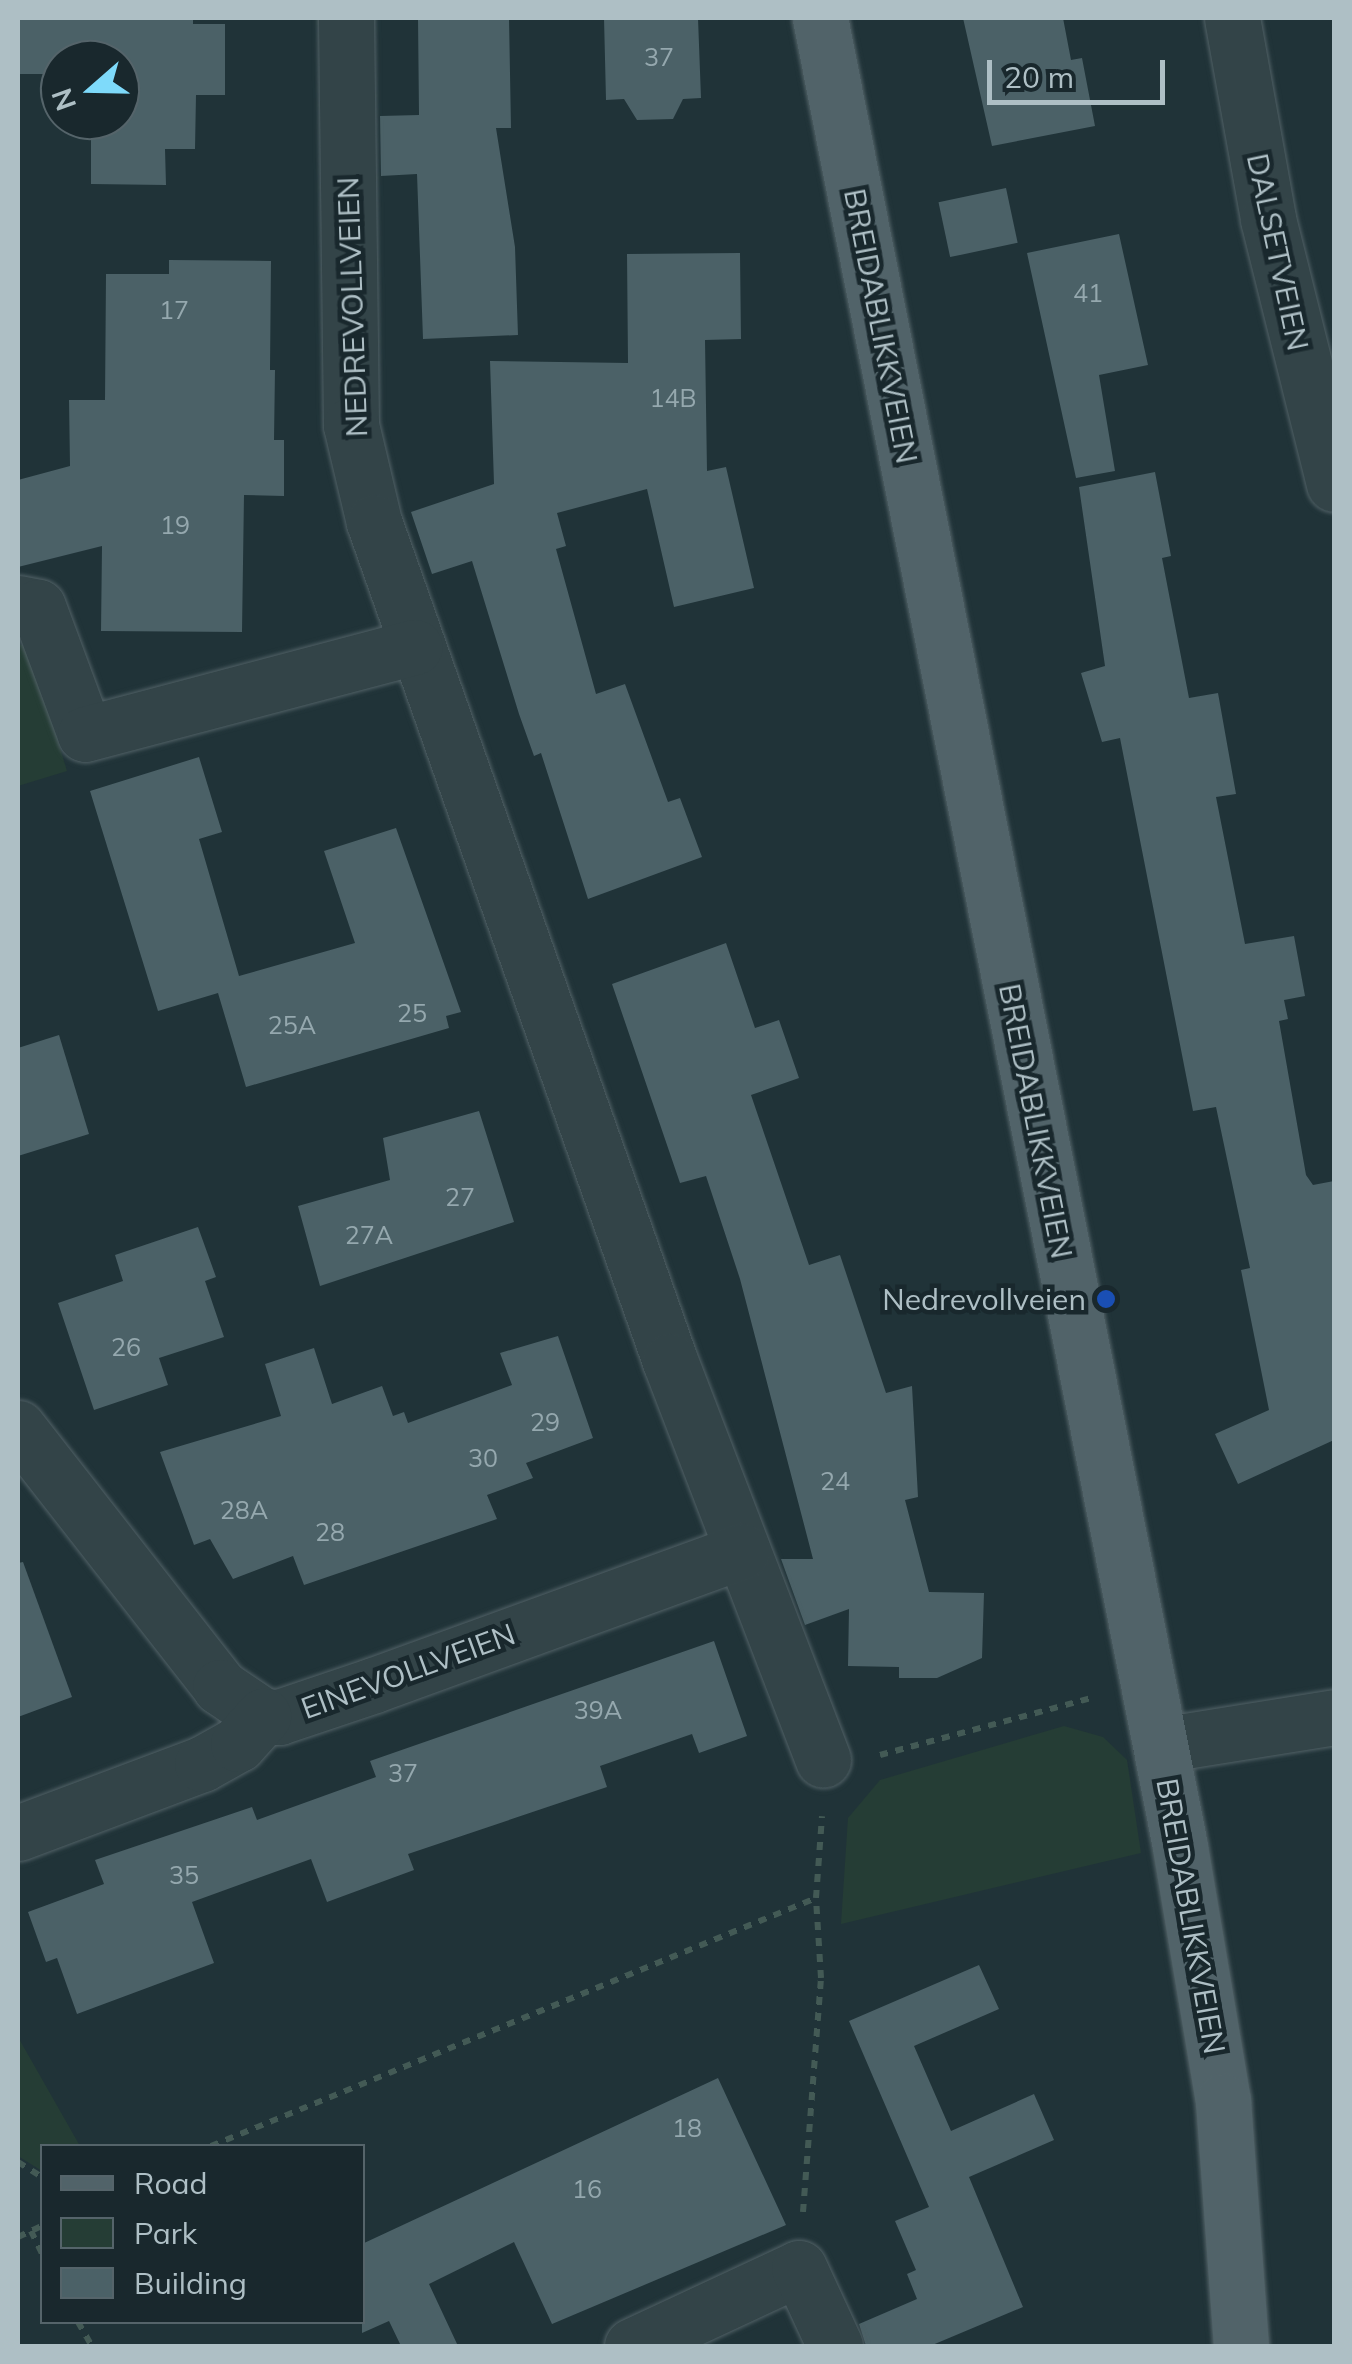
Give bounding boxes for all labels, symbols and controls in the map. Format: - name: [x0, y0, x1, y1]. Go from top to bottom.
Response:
- north arrow: [40, 40, 140, 140]
- scale bar: [992, 40, 1170, 102]
- house number: 37: [644, 42, 674, 72]
- text: 20 m: [1004, 58, 1074, 96]
- text: N: [43, 84, 83, 116]
- street label: DALSETVEIEN: [1240, 150, 1316, 354]
- street label: NEDREVOLLVEIEN: [329, 176, 375, 438]
- street label: BREIDABLIKKVEIEN: [837, 186, 925, 466]
- house number: 41: [1073, 278, 1103, 308]
- house number: 17: [159, 295, 189, 325]
- house number: 14B: [650, 383, 696, 413]
- house number: 19: [160, 510, 190, 540]
- street label: BREIDABLIKKVEIEN: [992, 981, 1080, 1261]
- house number: 25: [397, 998, 427, 1028]
- house number: 25A: [268, 1010, 316, 1040]
- house number: 27: [445, 1182, 475, 1212]
- house number: 27A: [345, 1220, 393, 1250]
- place label: Nedrevollveien: [882, 1281, 1086, 1317]
- marker: Nedrevollveien: [1095, 1288, 1117, 1310]
- house number: 26: [111, 1332, 141, 1362]
- house number: 29: [530, 1407, 560, 1437]
- house number: 30: [468, 1443, 498, 1473]
- house number: 24: [820, 1466, 850, 1496]
- house number: 28A: [220, 1495, 268, 1525]
- house number: 28: [315, 1517, 345, 1547]
- street label: EINEVOLLVEIEN: [296, 1616, 520, 1726]
- house number: 39A: [574, 1695, 622, 1725]
- house number: 37: [388, 1758, 418, 1788]
- street label: BREIDABLIKKVEIEN: [1149, 1775, 1233, 2057]
- house number: 35: [169, 1860, 199, 1890]
- house number: 18: [672, 2113, 702, 2143]
- legend: [40, 2144, 365, 2324]
- text: Road: [134, 2164, 208, 2202]
- house number: 16: [572, 2174, 602, 2204]
- text: Park: [134, 2214, 197, 2252]
- text: Building: [134, 2264, 247, 2302]

